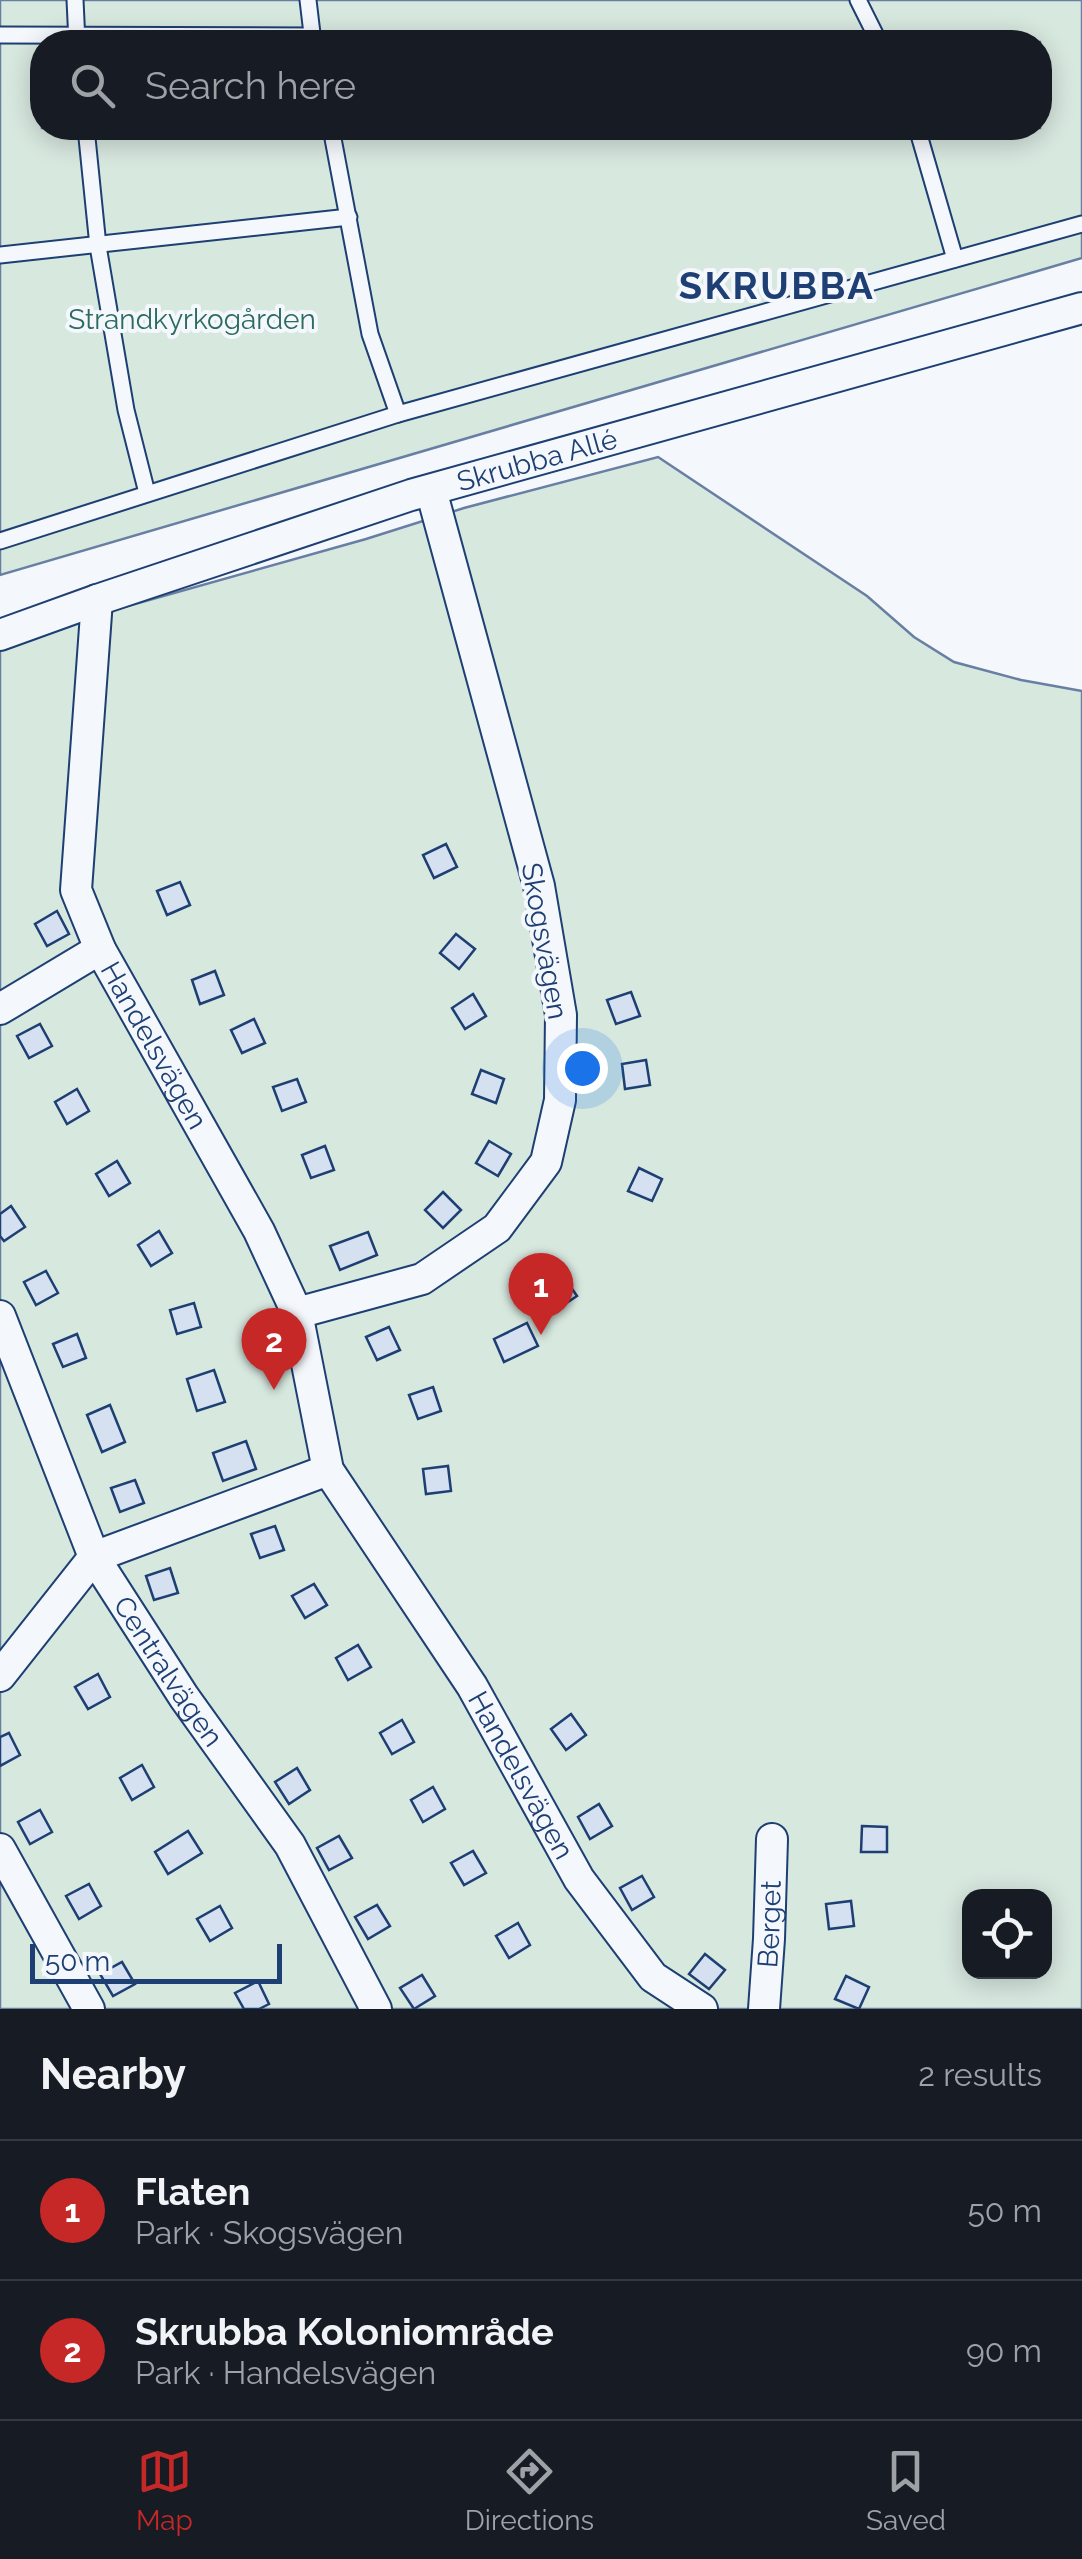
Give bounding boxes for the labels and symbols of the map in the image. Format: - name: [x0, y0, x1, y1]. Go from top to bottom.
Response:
- district label: SKRUBBA: [679, 263, 875, 308]
- park label: Strandkyrkogården: [68, 303, 316, 336]
- street label: Skrubba Allé: [453, 422, 621, 498]
- street label: Skogsvägen: [515, 860, 574, 1022]
- street label: Handelsvägen: [94, 956, 214, 1135]
- your location: [557, 1043, 608, 1094]
- pin: 1: [508, 1252, 574, 1335]
- pin: 2: [242, 1308, 306, 1390]
- street label: Centralvägen: [107, 1590, 230, 1753]
- street label: Handelsvägen: [461, 1686, 581, 1865]
- street label: Berget: [751, 1879, 788, 1969]
- scale bar: [30, 1939, 282, 1984]

